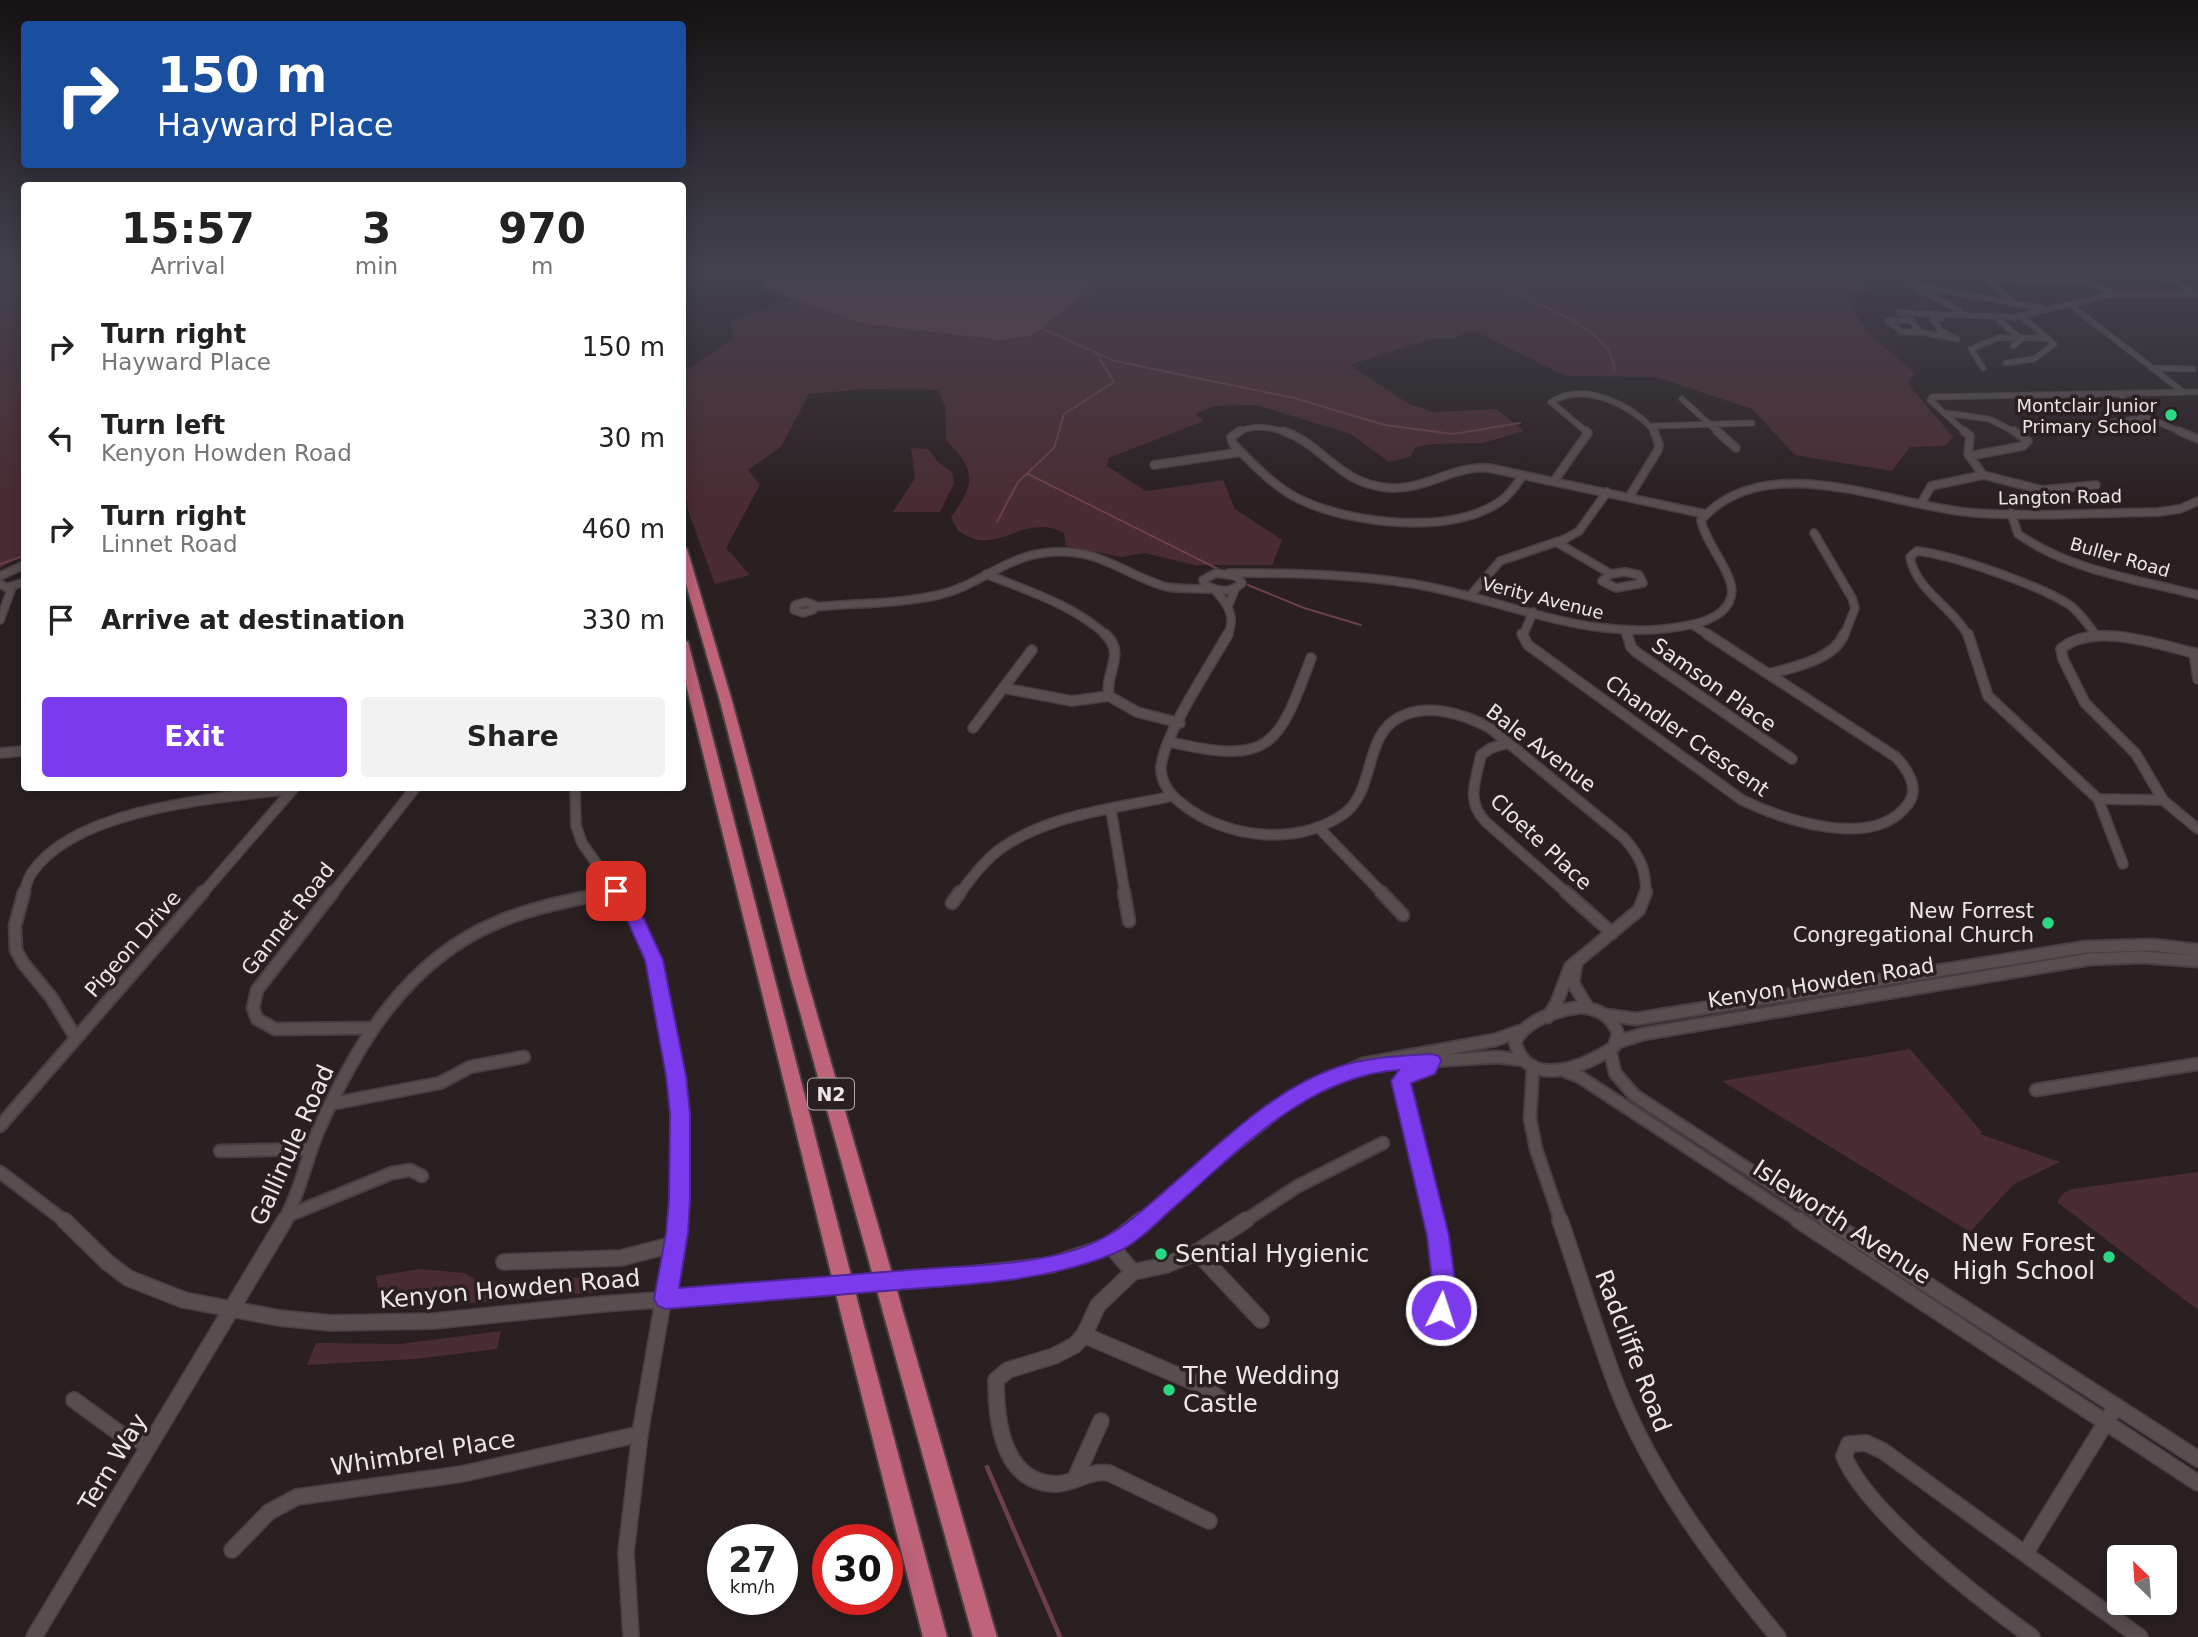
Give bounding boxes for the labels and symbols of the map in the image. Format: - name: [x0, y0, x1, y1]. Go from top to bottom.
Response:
- place label: Montclair Junior Primary School: [2016, 395, 2158, 437]
- marker: Montclair Junior Primary School: [2163, 407, 2179, 423]
- street label: Langton Road: [1998, 485, 2122, 509]
- street label: Buller Road: [2068, 533, 2172, 581]
- street label: Verity Avenue: [1480, 573, 1606, 623]
- street label: Samson Place: [1647, 633, 1781, 737]
- street label: Chandler Crescent: [1601, 670, 1773, 802]
- street label: Bale Avenue: [1482, 699, 1600, 797]
- street label: Cloete Place: [1485, 789, 1597, 895]
- street label: Gannet Road: [237, 858, 339, 980]
- pin: [586, 861, 646, 921]
- street label: Pigeon Drive: [80, 886, 186, 1002]
- place label: New Forrest Congregational Church: [1793, 899, 2034, 947]
- marker: New Forrest Congregational Church: [2040, 915, 2056, 931]
- street label: Kenyon Howden Road: [1706, 953, 1936, 1013]
- street label: Gallinule Road: [244, 1060, 340, 1230]
- road number: N2: [808, 1078, 854, 1110]
- street label: Isleworth Avenue: [1748, 1154, 1936, 1290]
- place label: New Forest High School: [1953, 1229, 2095, 1285]
- place label: Sential Hygienic: [1175, 1240, 1369, 1268]
- marker: Sential Hygienic: [1153, 1246, 1169, 1262]
- marker: New Forest High School: [2101, 1249, 2117, 1265]
- street label: Kenyon Howden Road: [378, 1264, 642, 1314]
- street label: Radcliffe Road: [1589, 1266, 1677, 1436]
- position arrow: [1404, 1273, 1478, 1347]
- place label: The Wedding Castle: [1182, 1362, 1340, 1418]
- marker: The Wedding Castle: [1161, 1382, 1177, 1398]
- street label: Tern Way: [72, 1408, 153, 1517]
- street label: Whimbrel Place: [329, 1425, 517, 1481]
- speed limit sign: 30: [812, 1524, 903, 1615]
- north arrow: [2107, 1545, 2177, 1615]

